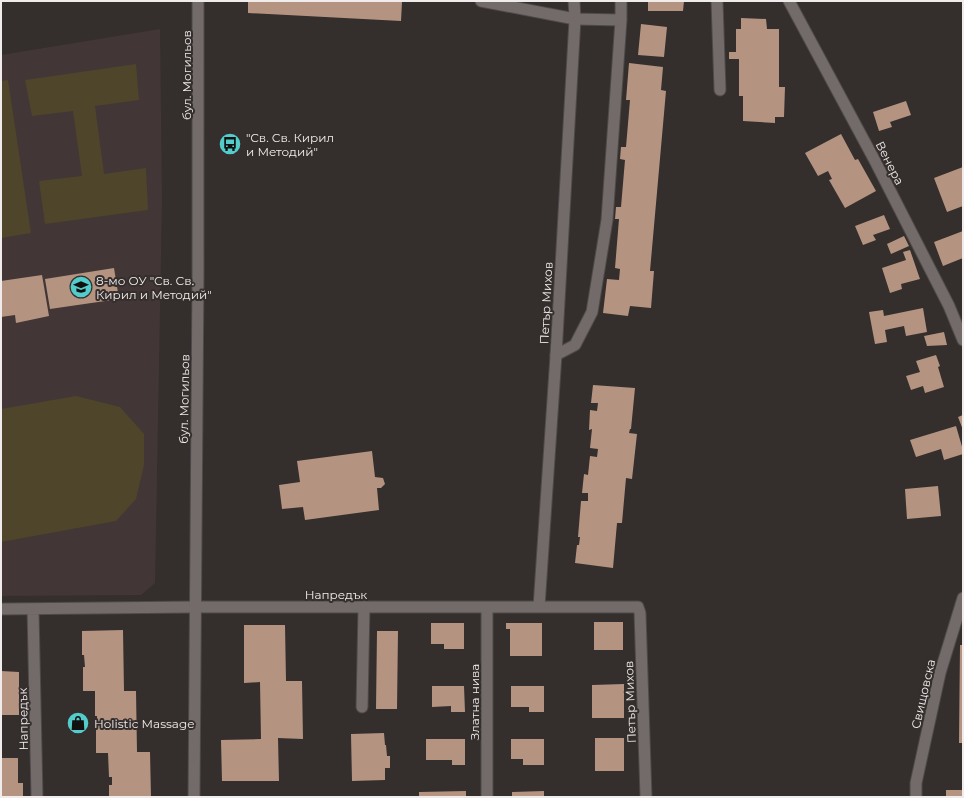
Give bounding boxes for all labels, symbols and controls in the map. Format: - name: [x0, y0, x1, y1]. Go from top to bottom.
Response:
- street label: бул. Могильов: [179, 30, 194, 120]
- place label: "Св. Св. Кирил и Методий": [246, 130, 334, 159]
- bus stop icon: "Св. Св. Кирил и Методий": [217, 131, 243, 157]
- street label: Венера: [873, 139, 907, 187]
- street label: Петър Михов: [536, 261, 556, 345]
- place label: 8-мо ОУ "Св. Св. Кирил и Методий": [96, 273, 212, 302]
- school or university icon: 8-мо ОУ "Св. Св. Кирил и Методий": [68, 274, 94, 300]
- street label: бул. Могильов: [176, 354, 192, 444]
- street label: Напредък: [305, 587, 367, 602]
- street label: Свищовска: [908, 658, 938, 730]
- street label: Петър Михов: [621, 660, 639, 744]
- street label: Златна нива: [467, 664, 482, 740]
- street label: Напредък: [15, 688, 31, 750]
- shop icon: Holistic Massage: [65, 710, 91, 736]
- place label: Holistic Massage: [94, 716, 194, 731]

